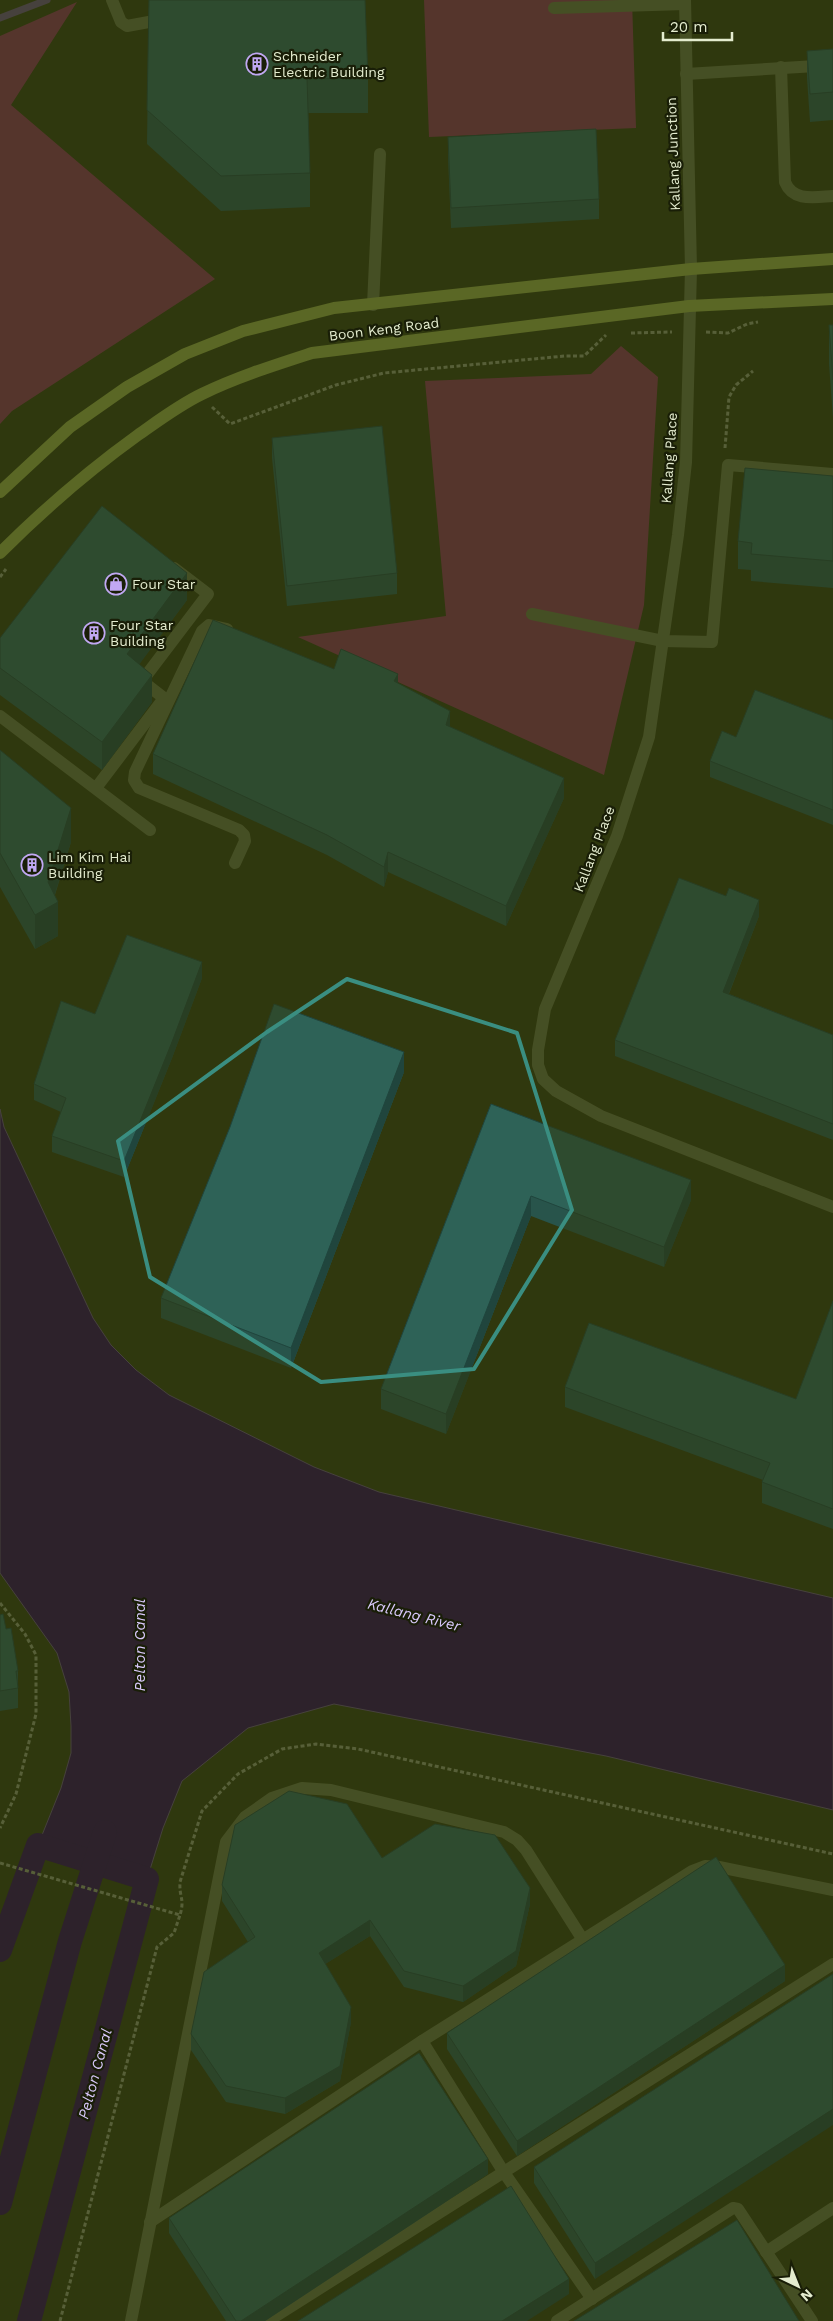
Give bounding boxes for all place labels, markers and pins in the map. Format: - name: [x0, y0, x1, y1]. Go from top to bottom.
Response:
- place label: Schneider Electric Building: [273, 48, 385, 80]
- building icon: Schneider Electric Building: [245, 52, 269, 76]
- shop icon: Four Star: [104, 572, 128, 596]
- place label: Four Star: [132, 576, 196, 592]
- place label: Four Star Building: [110, 617, 174, 649]
- building icon: Four Star Building: [82, 621, 106, 645]
- place label: Lim Kim Hai Building: [48, 849, 131, 881]
- building icon: Lim Kim Hai Building: [20, 853, 44, 877]

